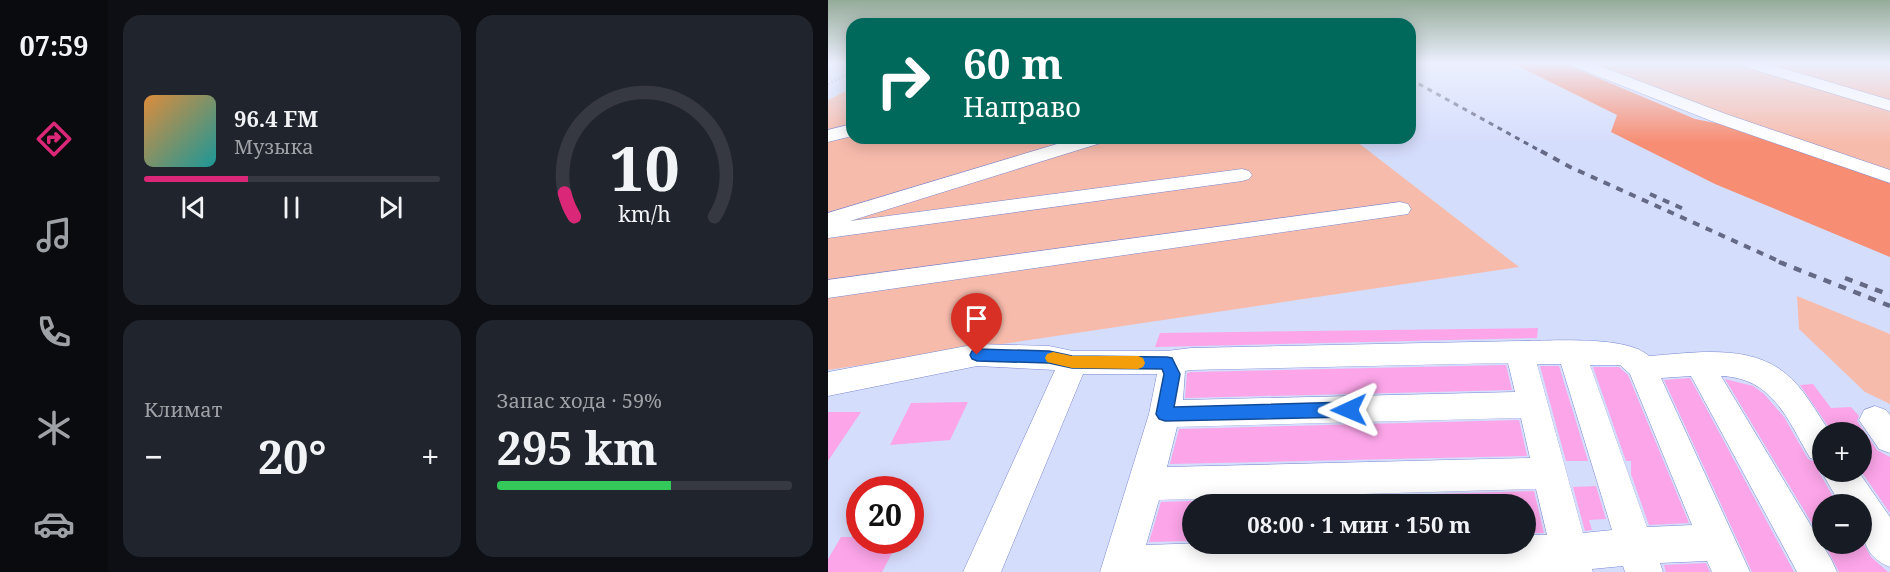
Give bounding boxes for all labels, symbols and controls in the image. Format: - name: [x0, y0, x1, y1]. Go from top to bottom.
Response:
- text: 07:59: [19, 27, 89, 64]
- text: 60 m: [963, 34, 1063, 91]
- icon: right: [864, 42, 942, 120]
- text: Направо: [963, 88, 1081, 125]
- text: 96.4 FM: [234, 103, 318, 133]
- icon: directions: [33, 118, 75, 160]
- text: 10: [609, 124, 680, 209]
- text: Музыка: [234, 133, 314, 160]
- icon: previous: [177, 191, 210, 224]
- icon: pause: [275, 191, 308, 224]
- icon: next: [374, 191, 407, 224]
- text: km/h: [618, 199, 671, 228]
- icon: music: [33, 214, 75, 256]
- pin: [951, 293, 1002, 355]
- icon: arrive: [960, 302, 993, 335]
- icon: phone: [33, 311, 75, 353]
- position arrow: [1317, 378, 1381, 442]
- text: Запас хода · 59%: [497, 387, 662, 414]
- text: Климат: [144, 396, 222, 423]
- icon: climate: [33, 407, 75, 449]
- text: 295 km: [497, 417, 658, 478]
- map controls: [1812, 422, 1872, 554]
- button: +: [1812, 422, 1872, 482]
- text: 20°: [258, 426, 327, 487]
- text: −: [144, 434, 163, 479]
- text: +: [421, 434, 439, 479]
- speed limit sign: 20: [846, 476, 924, 554]
- button: −: [1812, 494, 1872, 554]
- icon: car: [33, 503, 75, 545]
- text: 08:00 · 1 мин · 150 m: [1247, 509, 1471, 539]

